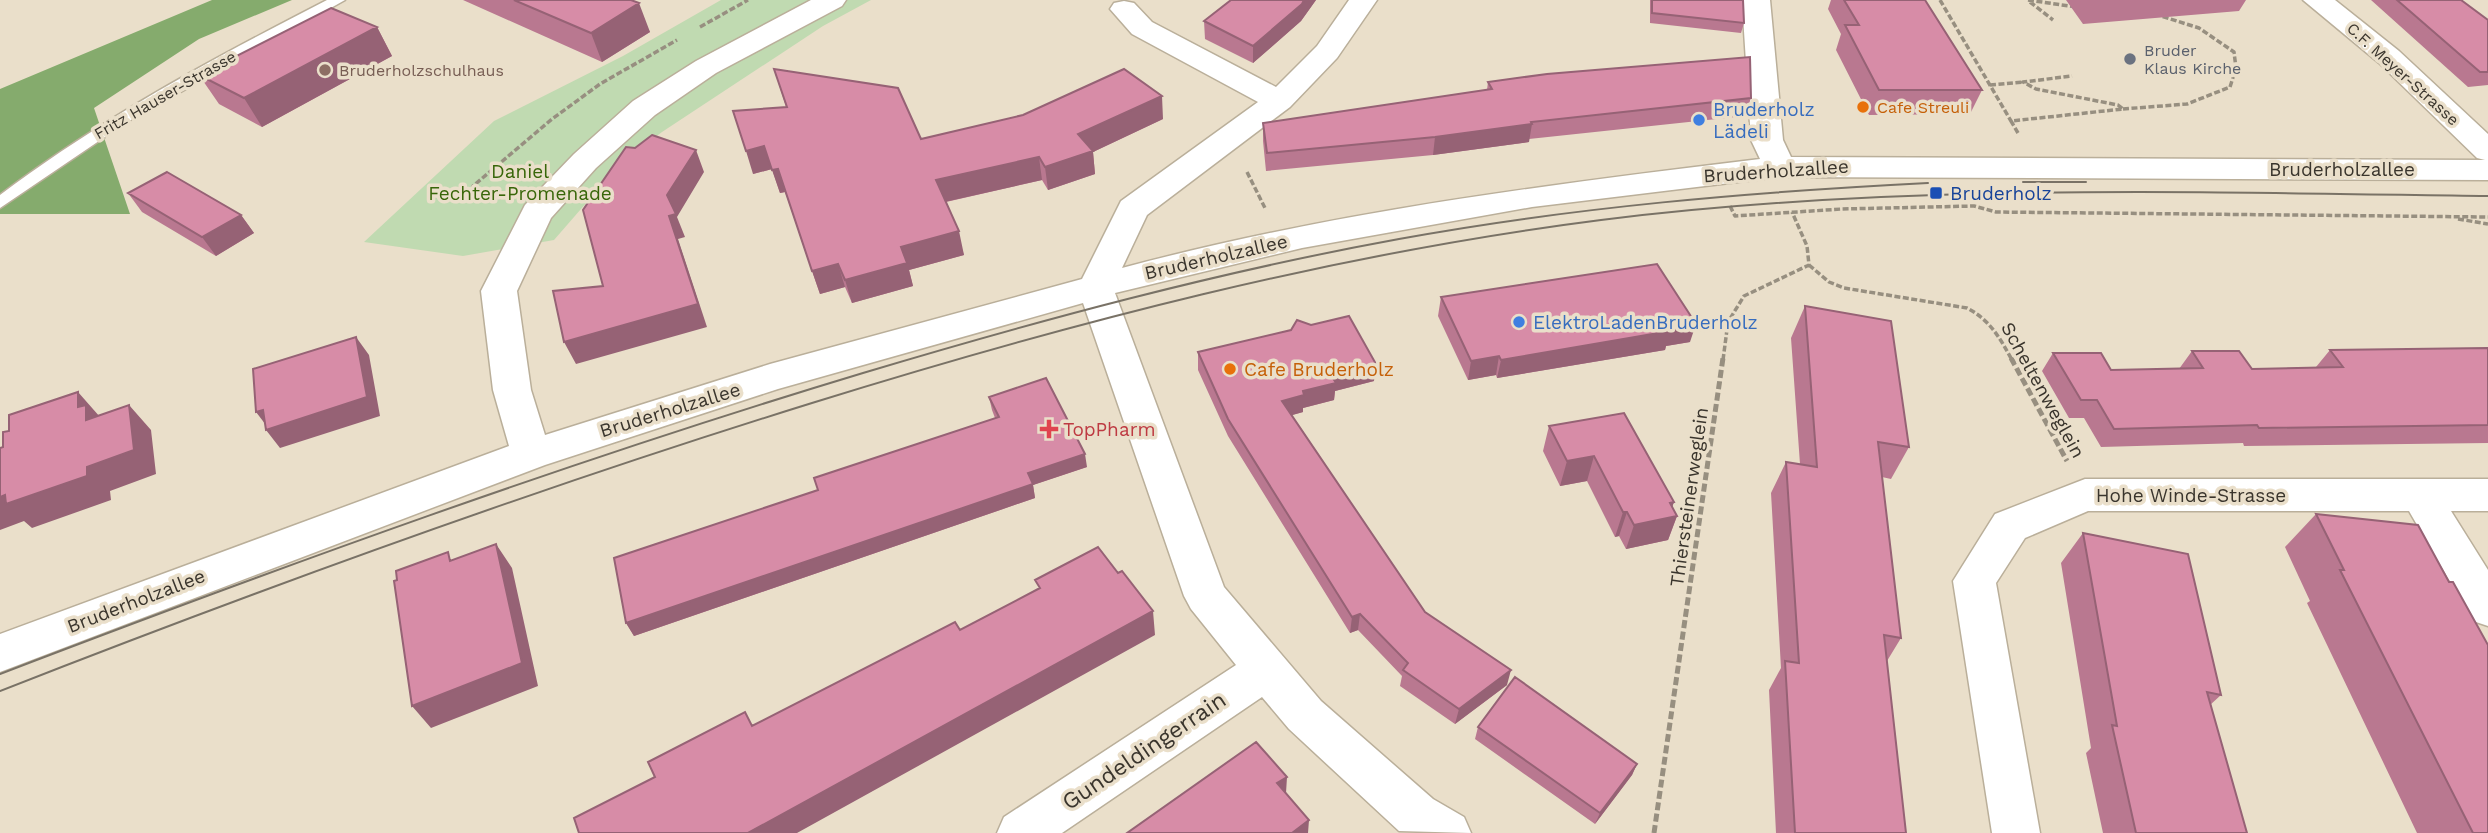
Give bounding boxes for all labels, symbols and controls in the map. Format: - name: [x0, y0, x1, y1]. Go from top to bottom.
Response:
- street label: C.F. Meyer-Strasse: [2343, 19, 2463, 129]
- place label: Bruder Klaus Kirche: [2144, 41, 2241, 78]
- street label: Fritz Hauser-Strasse: [91, 47, 239, 143]
- marker: Bruder Klaus Kirche: [2122, 51, 2138, 67]
- place label: Bruderholzschulhaus: [339, 61, 504, 80]
- marker: Bruderholzschulhaus: [317, 62, 333, 78]
- place label: Bruderholz Lädeli: [1713, 98, 1815, 143]
- place label: Cafe Streuli: [1877, 98, 1969, 117]
- marker: Cafe Streuli: [1855, 99, 1871, 115]
- marker: Bruderholz Lädeli: [1691, 112, 1707, 128]
- street label: Bruderholzallee: [1702, 154, 1850, 188]
- street label: Bruderholzallee: [2269, 158, 2415, 181]
- park label: Daniel Fechter-Promenade: [428, 160, 612, 205]
- place label: Bruderholz: [1950, 182, 2052, 205]
- marker: Bruderholz: [1928, 185, 1944, 201]
- street label: Bruderholzallee: [1142, 229, 1290, 285]
- place label: ElektroLadenBruderholz: [1533, 311, 1758, 334]
- marker: ElektroLadenBruderholz: [1511, 314, 1527, 330]
- street label: Scheltenweglein: [1996, 318, 2090, 462]
- place label: Cafe Bruderholz: [1244, 358, 1394, 381]
- marker: Cafe Bruderholz: [1222, 361, 1238, 377]
- street label: Bruderholzallee: [597, 378, 743, 442]
- street label: Thiersteinerweglein: [1665, 406, 1713, 588]
- place label: TopPharm: [1063, 418, 1156, 441]
- marker: TopPharm: [1041, 421, 1057, 437]
- street label: Hohe Winde-Strasse: [2096, 484, 2286, 507]
- street label: Bruderholzallee: [64, 564, 208, 638]
- street label: Gundeldingerrain: [1057, 686, 1231, 816]

